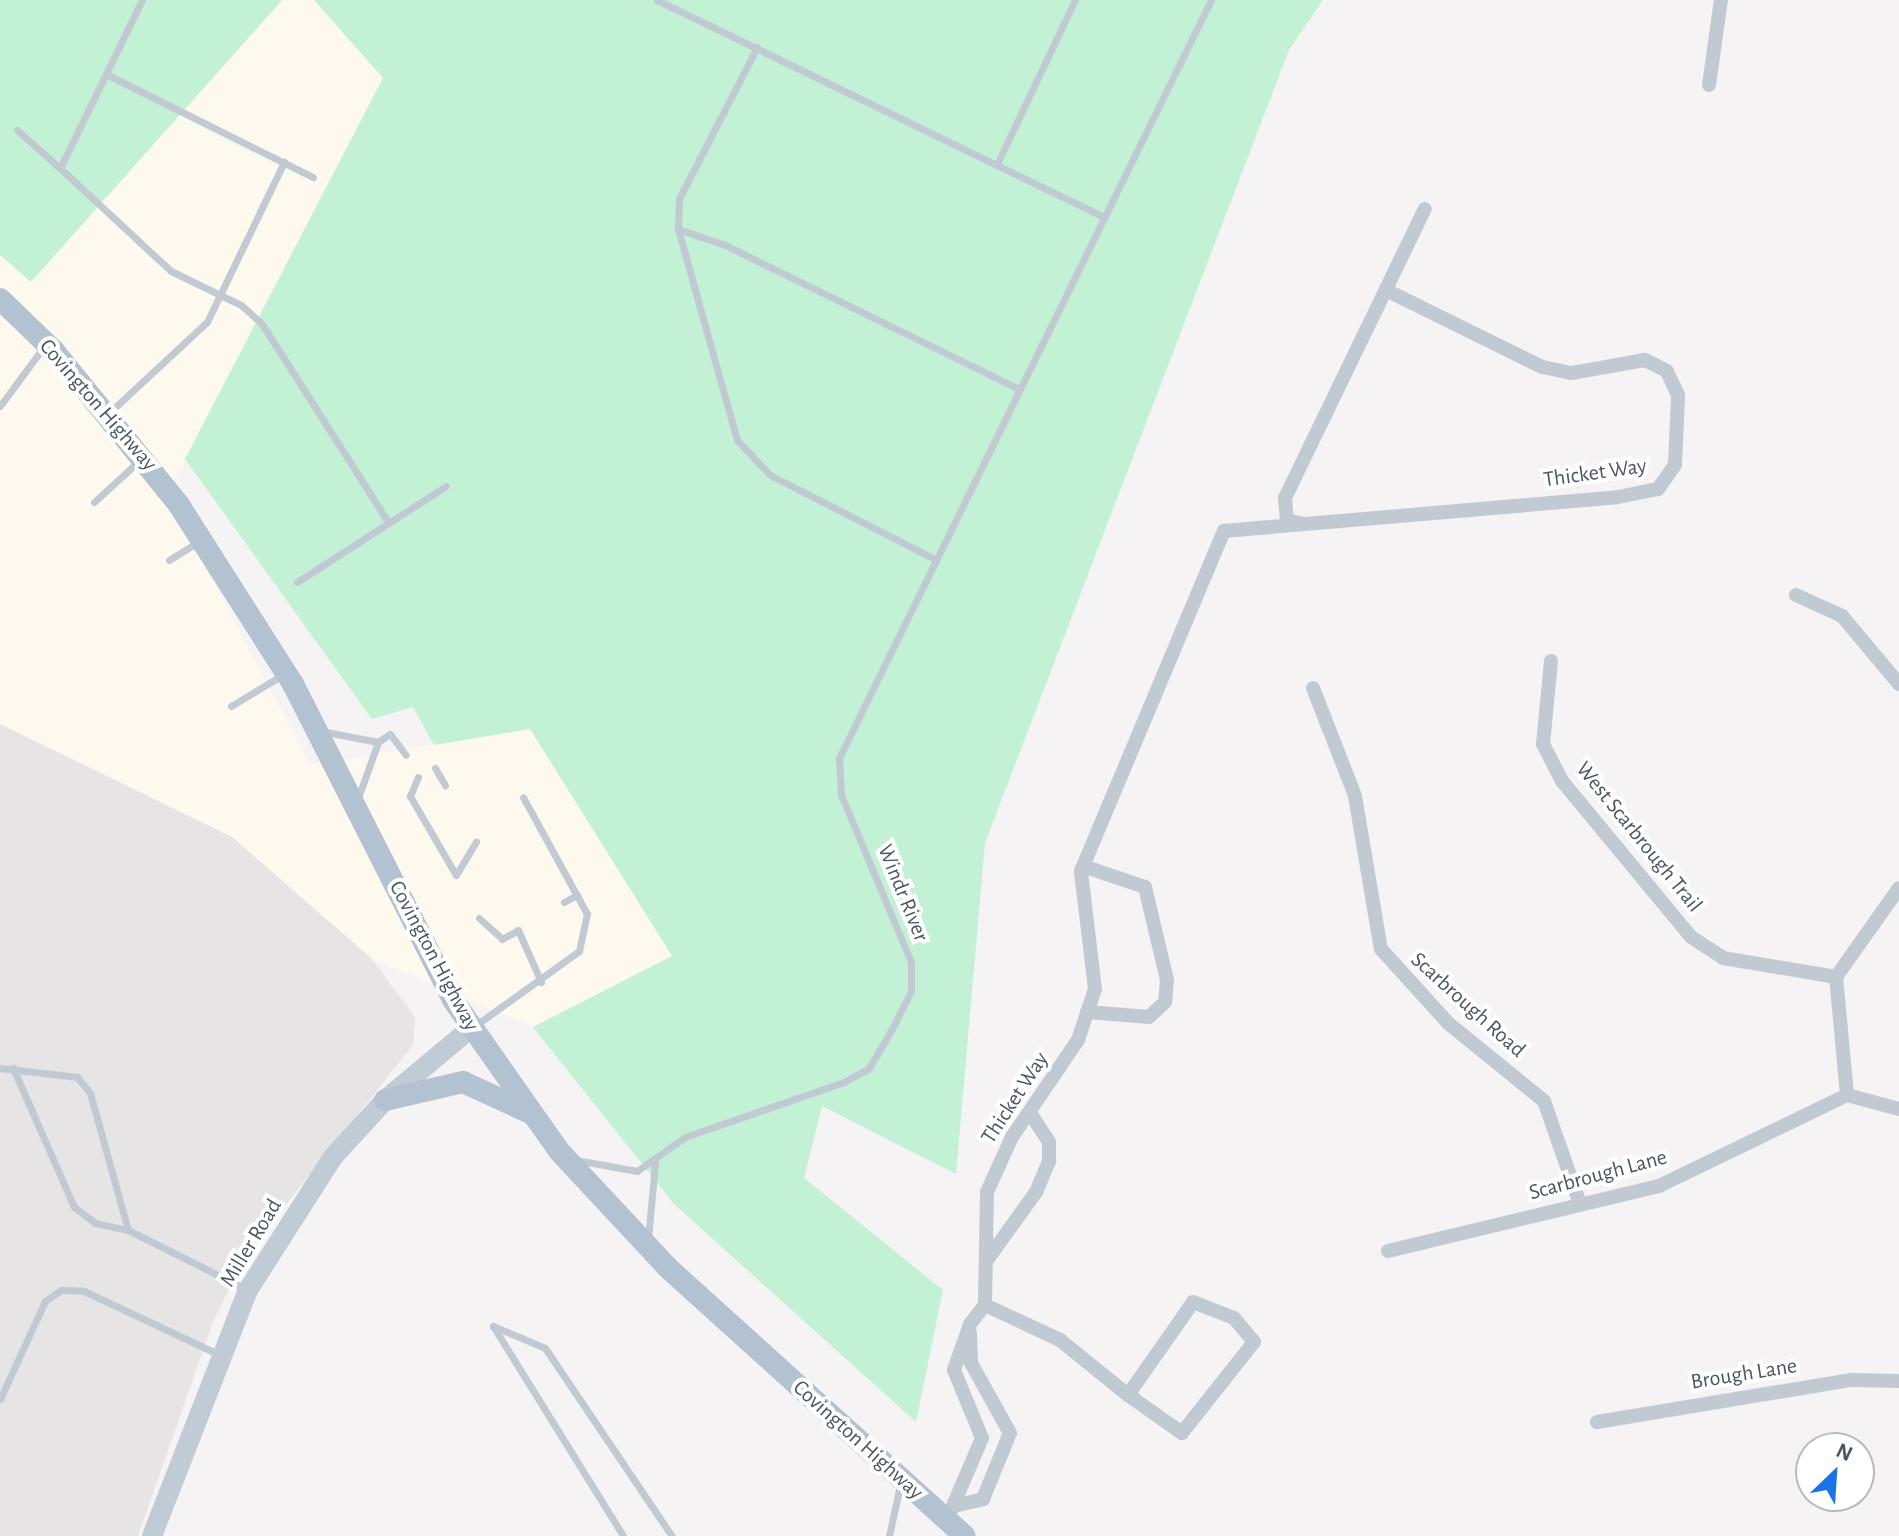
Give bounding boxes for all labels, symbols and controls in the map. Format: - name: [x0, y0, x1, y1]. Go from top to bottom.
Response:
- street label: Covington Highway: [33, 334, 163, 476]
- street label: Thicket Way: [1542, 453, 1648, 493]
- street label: West Scarbrough Trail: [1570, 756, 1708, 918]
- street label: Windr River: [872, 841, 934, 945]
- street label: Covington Highway: [383, 876, 485, 1036]
- street label: Scarbrough Road: [1405, 947, 1531, 1063]
- street label: Thicket Way: [976, 1047, 1054, 1149]
- street label: Scarbrough Lane: [1526, 1144, 1670, 1206]
- street label: Miller Road: [214, 1194, 288, 1292]
- street label: Brough Lane: [1689, 1353, 1799, 1395]
- street label: Covington Highway: [787, 1375, 929, 1505]
- north arrow: [1795, 1432, 1875, 1512]
- text: N: [1833, 1439, 1856, 1465]

